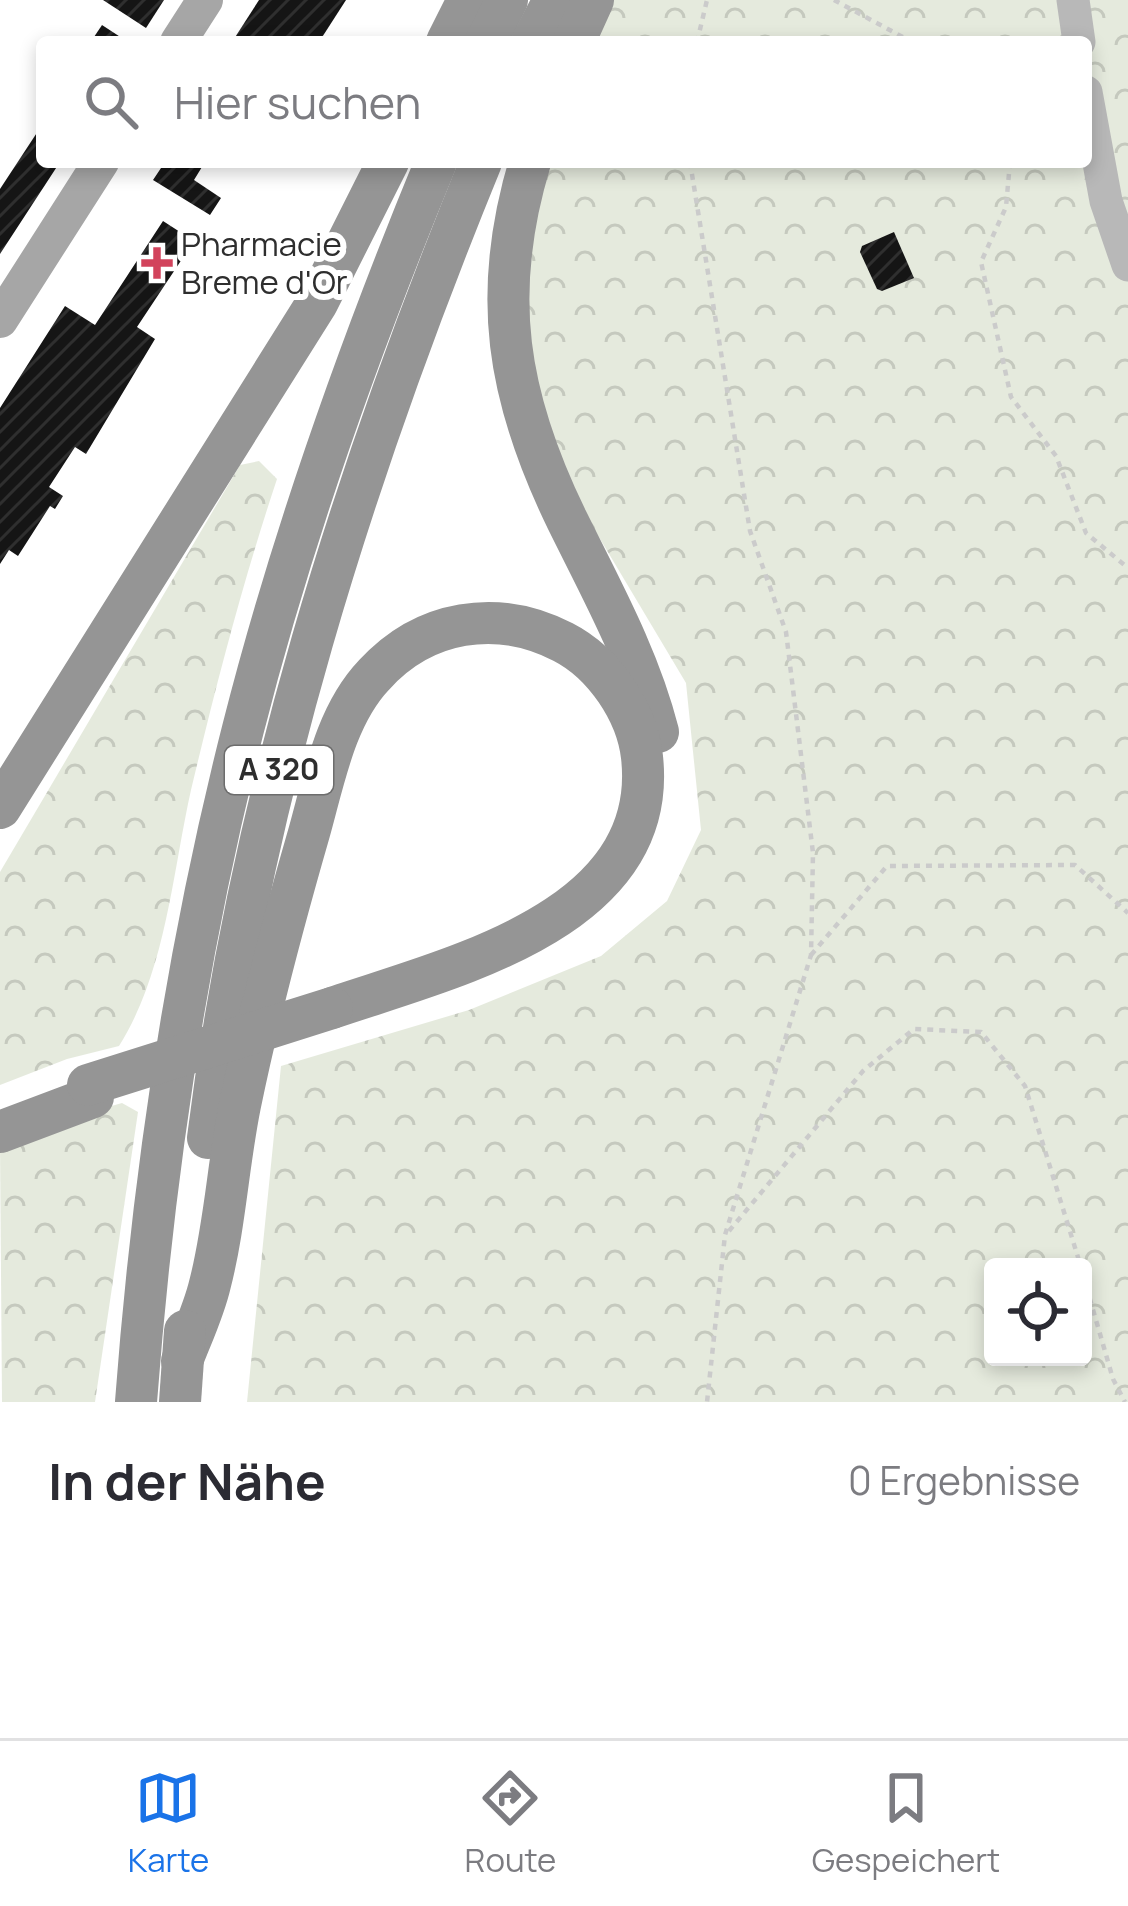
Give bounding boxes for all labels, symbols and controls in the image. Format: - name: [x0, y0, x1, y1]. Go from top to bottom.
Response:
- search box: [36, 36, 1092, 168]
- icon: search: [78, 69, 144, 135]
- text: Hier suchen: [174, 71, 421, 133]
- place label: Pharmacie Breme d'Or: [181, 221, 348, 304]
- marker: Pharmacie Breme d'Or: [144, 250, 170, 276]
- road number: A 320: [225, 746, 333, 794]
- map controls: [984, 1258, 1092, 1366]
- button: locate: [984, 1258, 1092, 1366]
- text: In der Nähe: [48, 1446, 326, 1515]
- text: 0 Ergebnisse: [848, 1453, 1080, 1507]
- tab: Karte: [128, 1765, 209, 1882]
- tab: Route: [465, 1765, 556, 1882]
- tab: Gespeichert: [812, 1765, 1000, 1882]

